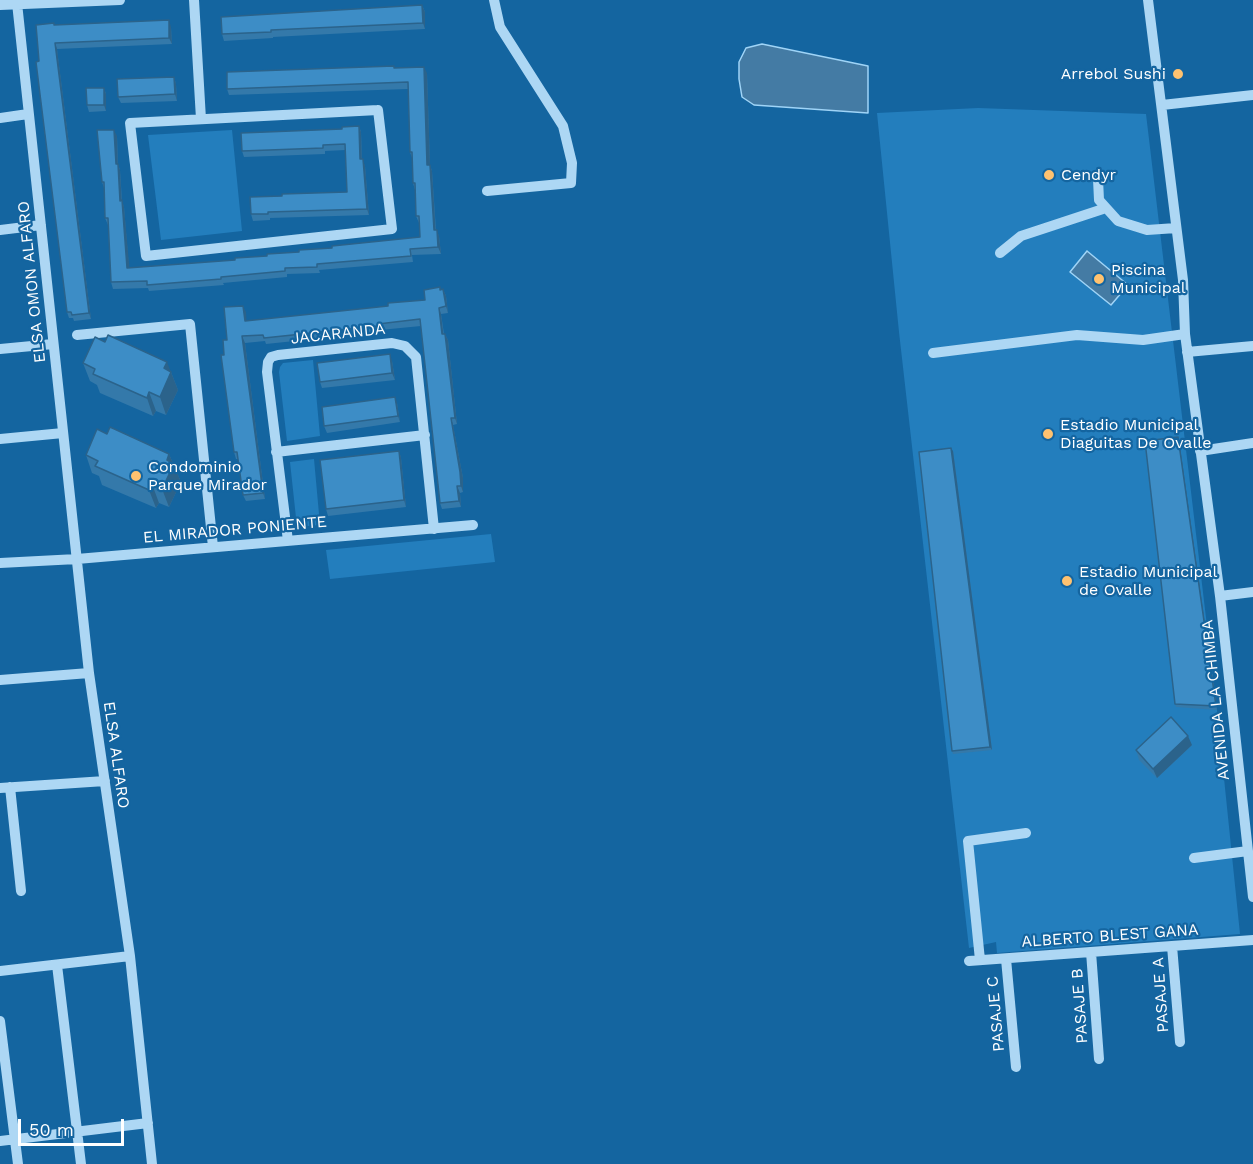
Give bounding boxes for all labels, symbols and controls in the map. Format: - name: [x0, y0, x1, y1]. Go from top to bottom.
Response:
- place label: Arrebol Sushi: [1061, 64, 1166, 84]
- marker: Arrebol Sushi: [1171, 67, 1185, 81]
- place label: Cendyr: [1061, 165, 1116, 185]
- marker: Cendyr: [1042, 168, 1056, 182]
- street label: ELSA OMON ALFARO: [14, 200, 50, 364]
- place label: Piscina Municipal: [1111, 260, 1186, 298]
- marker: Piscina Municipal: [1092, 272, 1106, 286]
- street label: JACARANDA: [290, 319, 386, 349]
- place label: Estadio Municipal Diaguitas De Ovalle: [1060, 415, 1211, 453]
- marker: Estadio Municipal Diaguitas De Ovalle: [1041, 427, 1055, 441]
- place label: Condominio Parque Mirador: [148, 457, 267, 495]
- marker: Condominio Parque Mirador: [129, 469, 143, 483]
- street label: EL MIRADOR PONIENTE: [142, 512, 328, 548]
- place label: Estadio Municipal de Ovalle: [1079, 562, 1218, 600]
- marker: Estadio Municipal de Ovalle: [1060, 574, 1074, 588]
- street label: AVENIDA LA CHIMBA: [1198, 619, 1234, 781]
- street label: ELSA ALFARO: [99, 700, 133, 810]
- street label: ALBERTO BLEST GANA: [1021, 920, 1199, 952]
- street label: PASAJE A: [1149, 957, 1173, 1033]
- street label: PASAJE B: [1068, 968, 1092, 1044]
- street label: PASAJE C: [983, 975, 1009, 1053]
- scale bar: [21, 1107, 128, 1145]
- text: 50 m: [29, 1119, 74, 1140]

